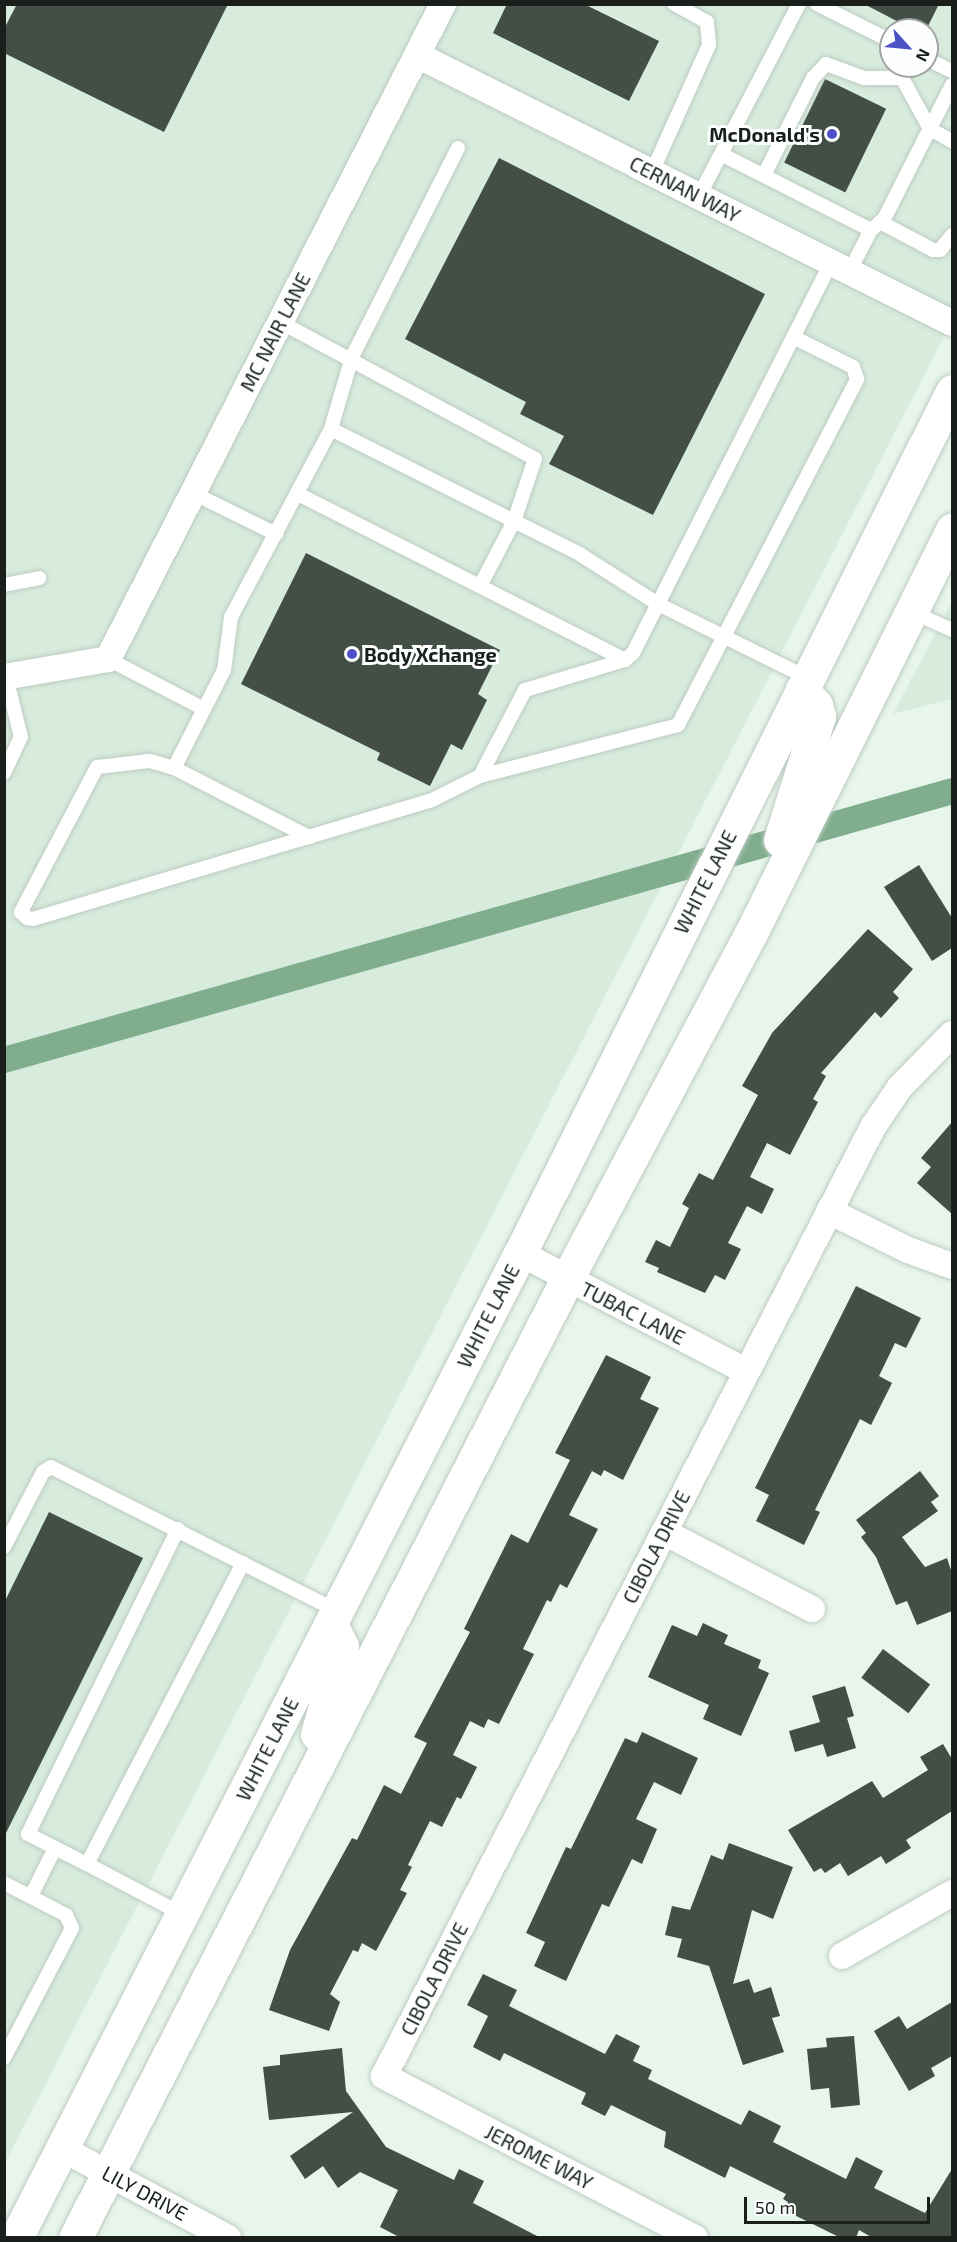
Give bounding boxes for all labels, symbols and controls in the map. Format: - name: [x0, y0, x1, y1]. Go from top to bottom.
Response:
- north arrow: [879, 18, 939, 78]
- text: N: [913, 46, 935, 65]
- place label: McDonald's: [709, 122, 820, 146]
- marker: McDonald's: [825, 127, 839, 141]
- street label: CERNAN WAY: [626, 151, 744, 227]
- street label: MC NAIR LANE: [235, 269, 315, 395]
- place label: Body Xchange: [364, 642, 497, 666]
- marker: Body Xchange: [345, 647, 359, 661]
- street label: WHITE LANE: [669, 826, 741, 938]
- street label: WHITE LANE: [452, 1260, 524, 1372]
- street label: TUBAC LANE: [577, 1277, 689, 1349]
- street label: CIBOLA DRIVE: [617, 1486, 695, 1608]
- street label: WHITE LANE: [231, 1693, 303, 1805]
- street label: CIBOLA DRIVE: [395, 1918, 473, 2040]
- street label: JEROME WAY: [481, 2119, 597, 2195]
- street label: LILY DRIVE: [98, 2160, 192, 2226]
- scale bar: [747, 2185, 933, 2223]
- text: 50 m: [755, 2196, 795, 2218]

